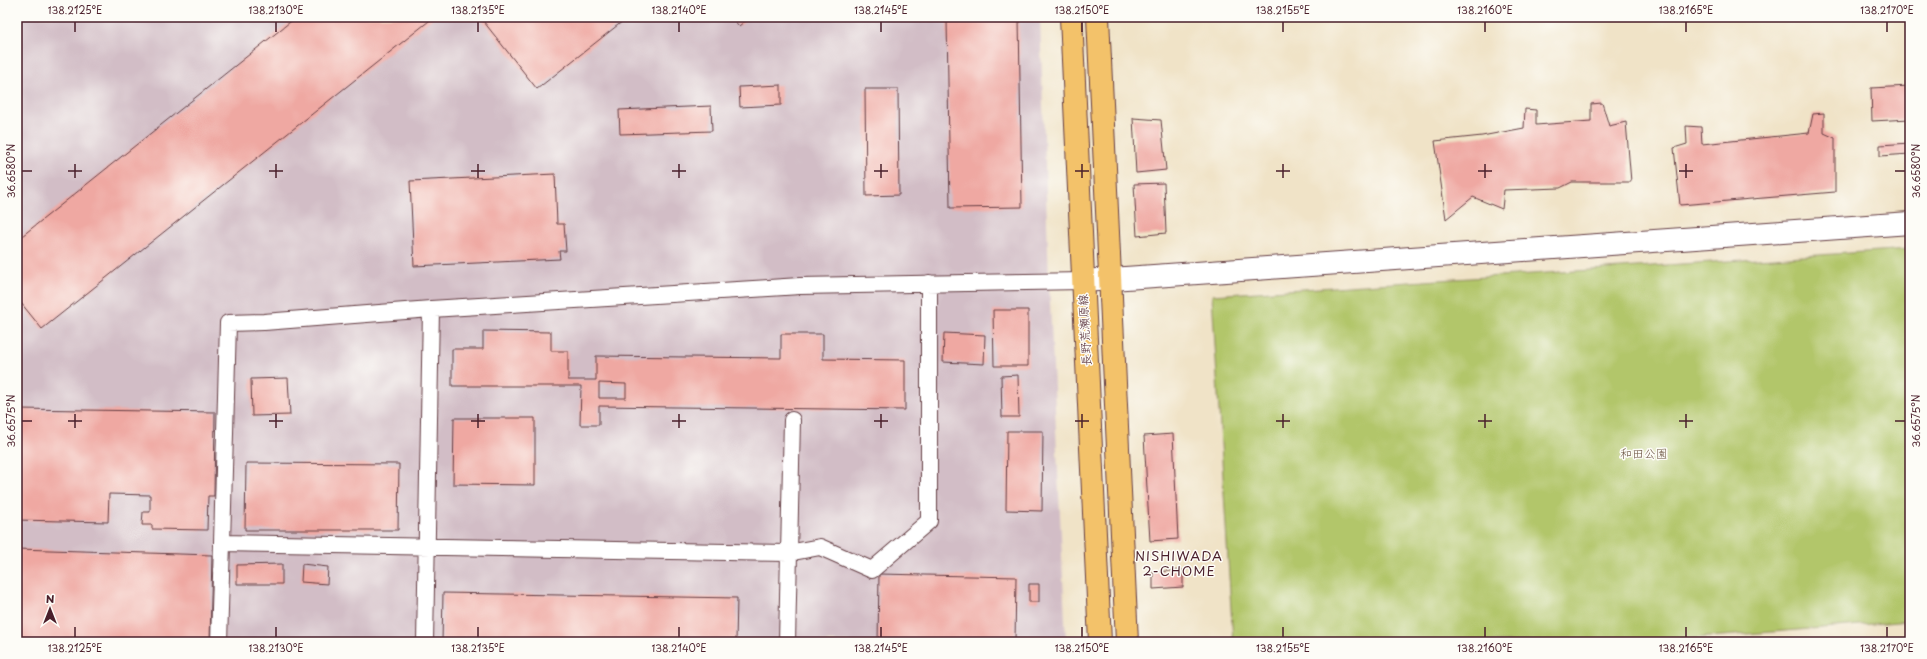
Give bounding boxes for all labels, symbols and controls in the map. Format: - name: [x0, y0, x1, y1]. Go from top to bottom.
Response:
- text: 138.2125°E: [48, 2, 102, 17]
- text: 138.2130°E: [248, 2, 304, 17]
- text: 138.2135°E: [451, 2, 505, 17]
- text: 138.2140°E: [651, 2, 707, 17]
- text: 138.2145°E: [854, 2, 908, 17]
- text: 138.2150°E: [1055, 2, 1109, 17]
- text: 138.2155°E: [1256, 2, 1310, 17]
- text: 138.2160°E: [1457, 2, 1513, 17]
- text: 138.2165°E: [1659, 2, 1713, 17]
- text: 138.2170°E: [1860, 2, 1914, 17]
- text: 36.6580°N: [3, 144, 18, 198]
- text: 36.6580°N: [1908, 144, 1923, 198]
- street label: 長野荒瀬原線: [1073, 294, 1095, 366]
- text: 36.6575°N: [3, 394, 18, 447]
- text: 36.6575°N: [1908, 394, 1923, 447]
- park label: 和田公園: [1620, 444, 1668, 462]
- district label: NISHIWADA 2-CHOME: [1135, 546, 1223, 580]
- north arrow: [30, 589, 70, 629]
- text: N: [46, 590, 55, 607]
- text: 138.2125°E: [48, 640, 102, 655]
- text: 138.2130°E: [248, 640, 304, 655]
- text: 138.2135°E: [451, 640, 505, 655]
- text: 138.2140°E: [651, 640, 707, 655]
- text: 138.2145°E: [854, 640, 908, 655]
- text: 138.2150°E: [1055, 640, 1109, 655]
- text: 138.2155°E: [1256, 640, 1310, 655]
- text: 138.2160°E: [1457, 640, 1513, 655]
- text: 138.2165°E: [1659, 640, 1713, 655]
- text: 138.2170°E: [1860, 640, 1914, 655]

